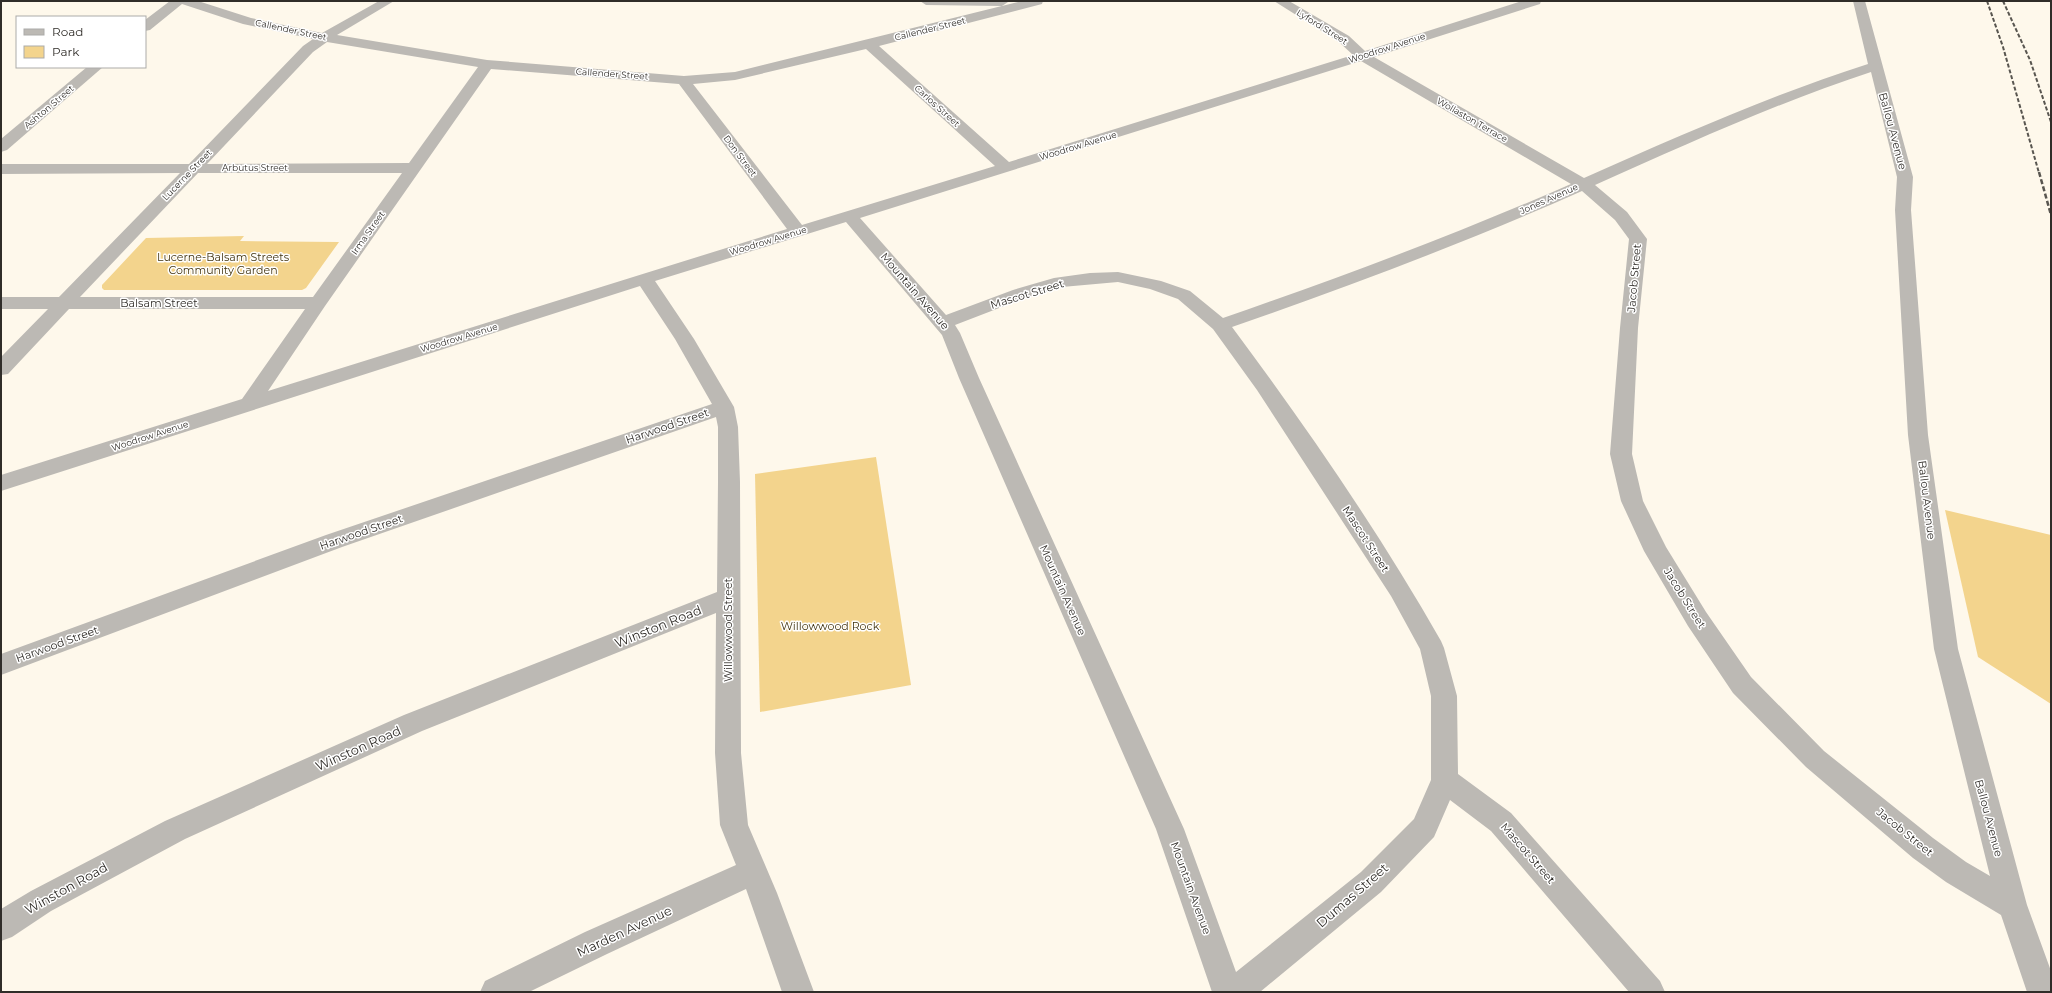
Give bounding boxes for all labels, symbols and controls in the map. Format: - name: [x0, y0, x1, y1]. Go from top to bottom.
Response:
- street label: Lyford Street: [1295, 7, 1350, 47]
- street label: Callender Street: [893, 14, 967, 43]
- legend: [16, 16, 146, 68]
- street label: Callender Street: [254, 17, 328, 43]
- text: Road: [52, 24, 83, 39]
- street label: Woodrow Avenue: [1347, 30, 1427, 65]
- text: Park: [52, 44, 80, 59]
- street label: Callender Street: [575, 65, 649, 82]
- street label: Ashton Street: [22, 82, 76, 131]
- street label: Carlos Street: [912, 82, 963, 129]
- street label: Ballou Avenue: [1876, 91, 1910, 171]
- street label: Wollaston Terrace: [1435, 95, 1510, 145]
- street label: Woodrow Avenue: [1038, 128, 1118, 162]
- street label: Don Street: [721, 133, 760, 179]
- street label: Lucerne Street: [160, 147, 214, 202]
- street label: Arbutus Street: [222, 162, 288, 173]
- street label: Jones Avenue: [1517, 181, 1580, 217]
- street label: Irma Street: [349, 209, 387, 257]
- street label: Woodrow Avenue: [728, 223, 808, 257]
- street label: Jacob Street: [1624, 243, 1644, 314]
- park label: Lucerne-Balsam Streets Community Garden: [157, 250, 290, 277]
- street label: Mountain Avenue: [878, 250, 953, 333]
- street label: Mascot Street: [989, 276, 1066, 312]
- street label: Balsam Street: [120, 296, 198, 310]
- street label: Woodrow Avenue: [419, 320, 499, 354]
- street label: Harwood Street: [624, 405, 711, 447]
- street label: Woodrow Avenue: [110, 418, 190, 453]
- street label: Ballou Avenue: [1915, 460, 1939, 541]
- street label: Mascot Street: [1339, 503, 1393, 575]
- street label: Harwood Street: [318, 511, 405, 553]
- street label: Mountain Avenue: [1037, 542, 1089, 638]
- street label: Jacob Street: [1660, 564, 1709, 631]
- street label: Willowwood Street: [721, 577, 735, 682]
- street label: Winston Road: [612, 601, 704, 651]
- park label: Willowwood Rock: [781, 619, 880, 633]
- street label: Harwood Street: [14, 622, 101, 665]
- street label: Winston Road: [313, 722, 403, 774]
- street label: Ballou Avenue: [1972, 778, 2006, 858]
- street label: Jacob Street: [1873, 804, 1936, 859]
- street label: Mascot Street: [1498, 820, 1559, 887]
- street label: Mountain Avenue: [1168, 840, 1214, 937]
- street label: Winston Road: [22, 859, 110, 917]
- street label: Dumas Street: [1313, 859, 1391, 931]
- street label: Marden Avenue: [574, 902, 674, 960]

